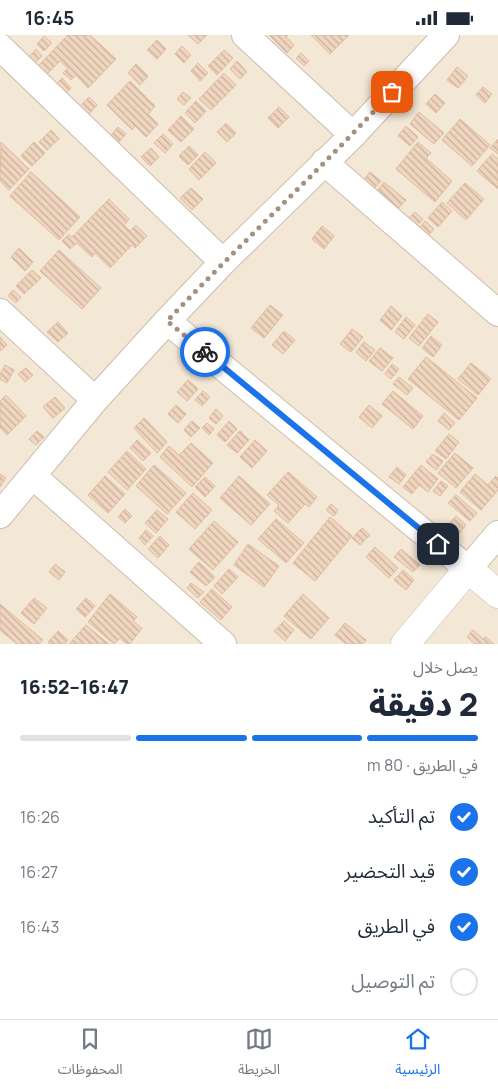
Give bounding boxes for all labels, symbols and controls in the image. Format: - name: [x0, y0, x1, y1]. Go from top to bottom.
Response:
- text: 16:45: [25, 5, 74, 31]
- pin: [371, 71, 413, 113]
- icon: bag: [378, 78, 406, 106]
- courier: [180, 327, 230, 377]
- icon: bike: [191, 338, 219, 366]
- pin: [417, 523, 459, 565]
- icon: home: [424, 530, 452, 558]
- text: يصل خلال: [413, 656, 478, 678]
- text: 16:47–16:52: [20, 674, 129, 700]
- text: 2 دقيقة: [369, 682, 478, 726]
- text: في الطريق · 80 m: [367, 754, 478, 776]
- text: تم التأكيد: [368, 803, 435, 829]
- icon: check: [450, 803, 478, 831]
- text: 16:26: [20, 806, 60, 828]
- text: قيد التحضير: [344, 858, 435, 884]
- icon: check: [450, 858, 478, 886]
- text: 16:27: [20, 861, 58, 883]
- text: في الطريق: [358, 913, 435, 939]
- icon: check: [450, 913, 478, 941]
- text: 16:43: [20, 916, 59, 938]
- text: تم التوصيل: [351, 968, 435, 994]
- tab: المحفوظات: [58, 1025, 123, 1084]
- tab: الخريطة: [238, 1025, 280, 1084]
- tab: الرئيسية: [395, 1025, 440, 1084]

